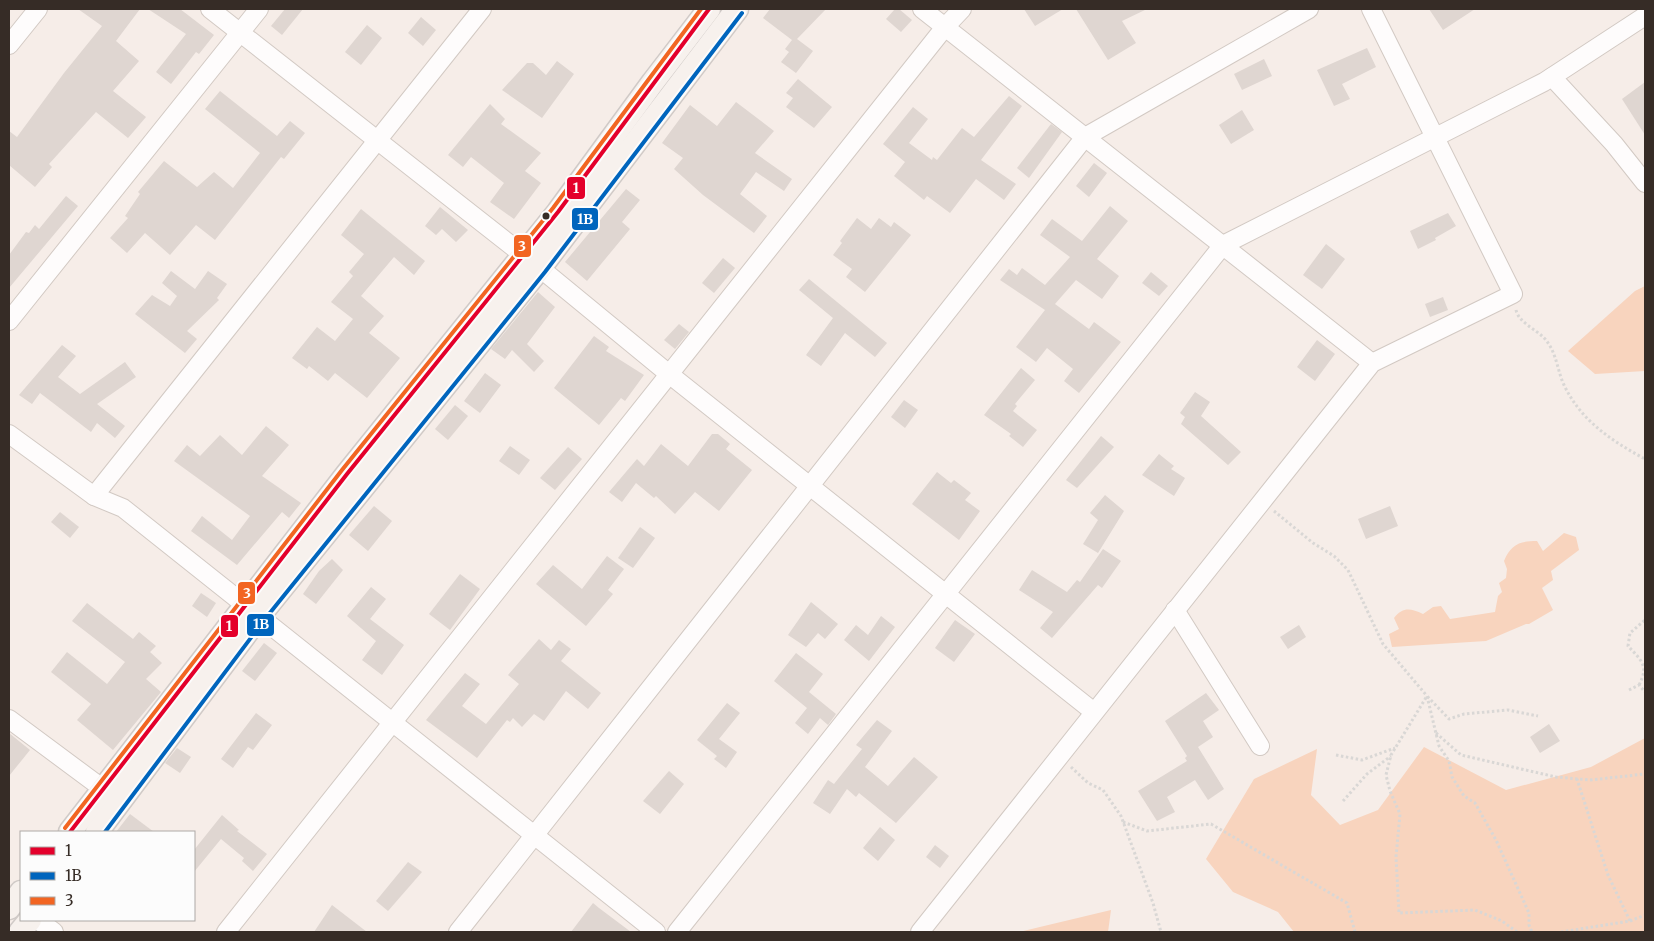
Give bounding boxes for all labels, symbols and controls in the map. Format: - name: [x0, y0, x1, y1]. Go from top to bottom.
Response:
- line badge: 1: [566, 176, 586, 200]
- text: 1: [573, 179, 580, 197]
- line badge: 1B: [571, 207, 599, 231]
- text: 1B: [577, 210, 593, 228]
- unlabelled marker: [541, 211, 551, 221]
- line badge: 3: [513, 234, 532, 258]
- text: 3: [518, 237, 526, 255]
- line badge: 3: [237, 581, 256, 605]
- text: 3: [243, 584, 251, 602]
- line badge: 1B: [246, 613, 275, 637]
- line badge: 1: [220, 614, 239, 638]
- text: 1B: [253, 615, 269, 633]
- text: 1: [226, 617, 233, 635]
- legend: [20, 831, 195, 921]
- text: 1: [65, 841, 72, 860]
- text: 1B: [65, 866, 82, 885]
- text: 3: [65, 891, 74, 910]

